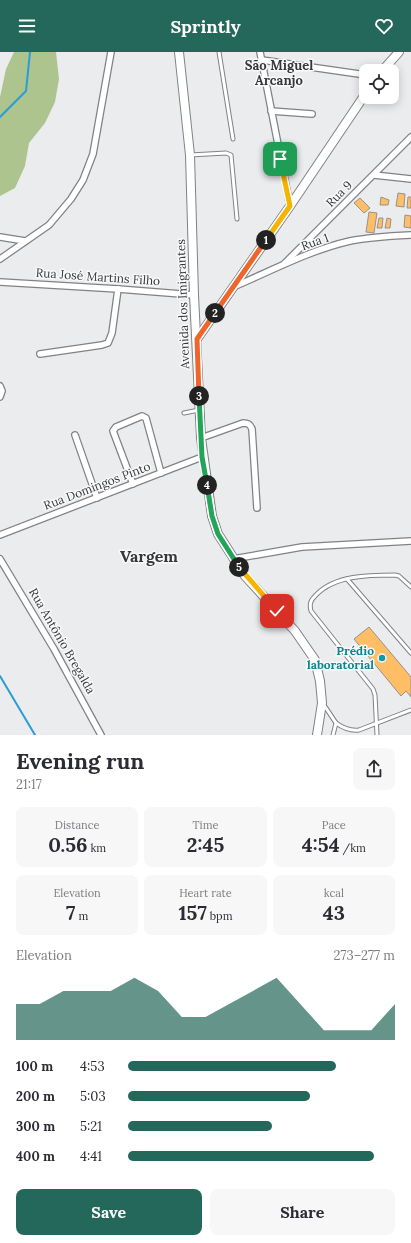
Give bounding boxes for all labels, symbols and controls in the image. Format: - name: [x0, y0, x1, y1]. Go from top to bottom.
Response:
- icon: menu: [16, 15, 38, 37]
- text: Sprintly: [170, 15, 241, 38]
- icon: heart: [373, 15, 395, 37]
- district label: São Miguel Arcanjo: [245, 57, 313, 89]
- map controls: [359, 64, 399, 104]
- button: locate: [359, 64, 399, 104]
- pin: [263, 142, 297, 176]
- icon: arrive: [269, 148, 291, 170]
- street label: Rua 9: [322, 177, 355, 210]
- pin: 1: [256, 230, 276, 250]
- street label: Rua 1: [299, 230, 331, 253]
- text: 1: [264, 233, 268, 247]
- street label: Avenida dos Imigrantes: [173, 239, 192, 370]
- street label: Rua José Martins Filho: [35, 265, 161, 288]
- pin: 2: [205, 303, 225, 323]
- text: 2: [212, 306, 218, 320]
- pin: 3: [189, 386, 209, 406]
- text: 3: [196, 389, 202, 403]
- street label: Rua Domingos Pinto: [41, 458, 152, 513]
- pin: 4: [197, 475, 217, 495]
- text: 4: [204, 478, 210, 492]
- district label: Vargem: [120, 546, 178, 566]
- pin: 5: [229, 557, 249, 577]
- text: 5: [236, 560, 242, 574]
- street label: Rua Antônio Bregalda: [26, 585, 99, 696]
- pin: [260, 594, 294, 628]
- icon: check: [266, 600, 288, 622]
- place label: Prédio laboratorial: [307, 643, 374, 672]
- marker: Prédio laboratorial: [377, 653, 387, 663]
- text: Evening run: [16, 747, 144, 775]
- button: share: [353, 748, 395, 790]
- text: 21:17: [16, 776, 42, 793]
- text: Distance: [55, 818, 100, 832]
- text: Time: [193, 818, 218, 832]
- text: Pace: [322, 818, 346, 832]
- text: 0.56: [48, 832, 88, 857]
- text: 2:45: [187, 832, 224, 857]
- text: 4:54: [302, 832, 340, 857]
- text: km: [88, 841, 106, 855]
- text: /km: [340, 841, 366, 855]
- text: Elevation: [54, 886, 101, 900]
- text: Heart rate: [179, 886, 232, 900]
- text: kcal: [324, 886, 344, 900]
- text: 7: [66, 900, 75, 925]
- text: 157: [178, 900, 207, 925]
- text: 43: [323, 900, 345, 925]
- text: m: [75, 909, 88, 923]
- text: bpm: [207, 909, 233, 923]
- text: Elevation: [16, 947, 72, 964]
- text: 273–277 m: [334, 947, 395, 964]
- text: 100 m: [16, 1058, 53, 1075]
- text: 4:53: [80, 1058, 105, 1075]
- text: 200 m: [16, 1088, 55, 1105]
- text: 5:03: [80, 1088, 106, 1105]
- text: 300 m: [16, 1118, 55, 1135]
- text: 5:21: [80, 1118, 102, 1135]
- text: 400 m: [16, 1148, 55, 1165]
- text: 4:41: [80, 1148, 102, 1165]
- button: Save: [16, 1189, 202, 1235]
- button: Share: [210, 1189, 395, 1235]

